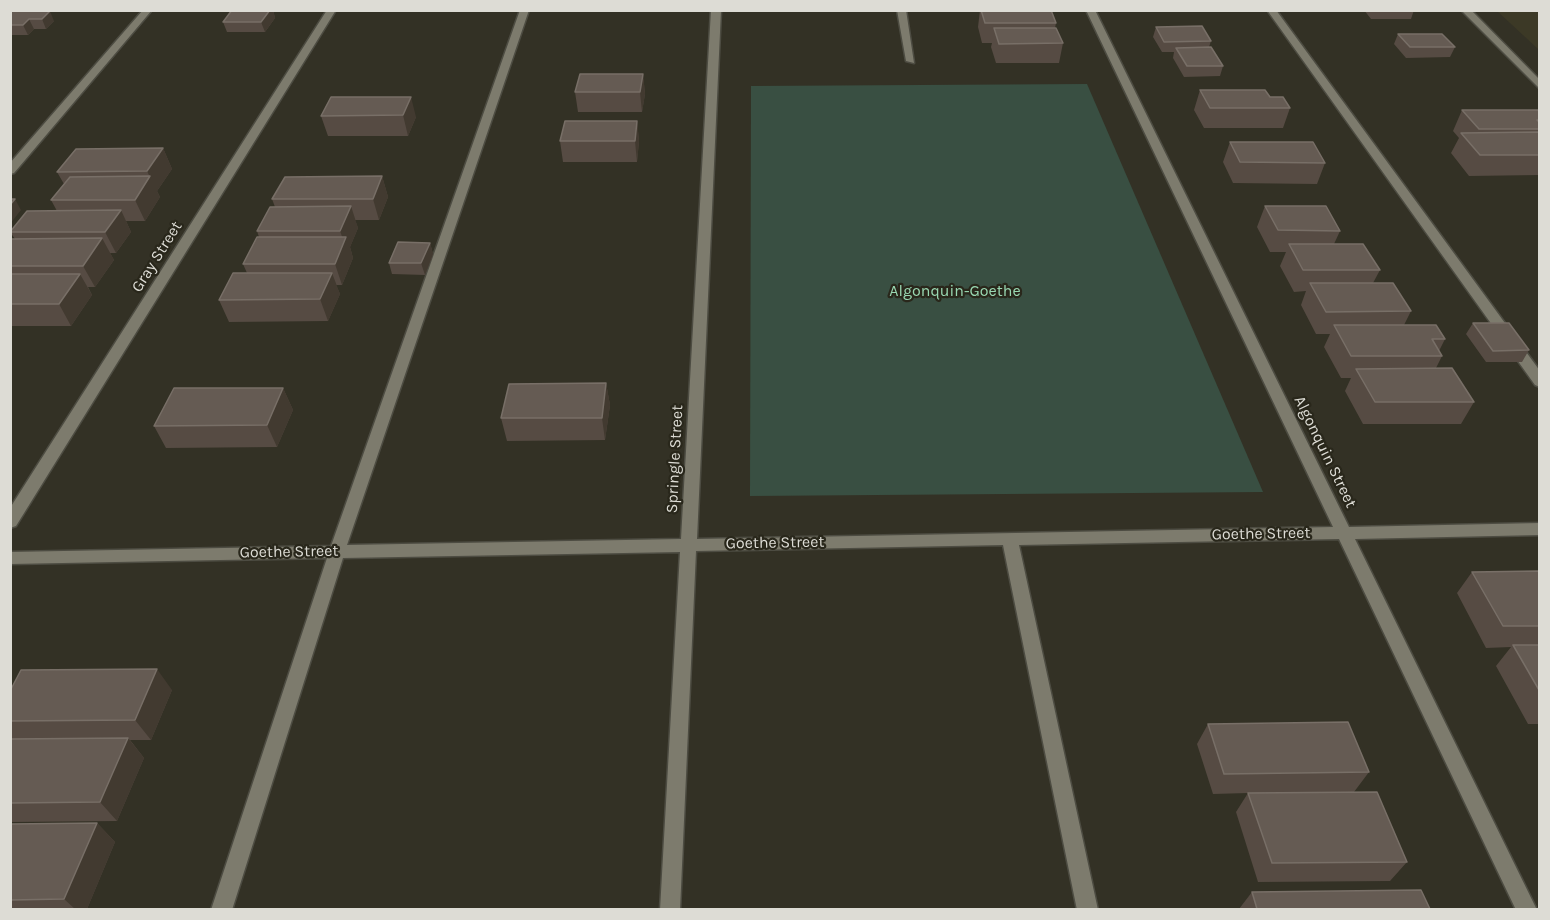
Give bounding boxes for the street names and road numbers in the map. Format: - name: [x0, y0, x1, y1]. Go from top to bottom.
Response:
- street label: Gray Street: [128, 218, 186, 296]
- street label: Algonquin Street: [1290, 393, 1360, 511]
- street label: Springle Street: [663, 404, 687, 514]
- street label: Goethe Street: [1211, 524, 1311, 544]
- street label: Goethe Street: [725, 533, 825, 553]
- street label: Goethe Street: [239, 542, 339, 562]

